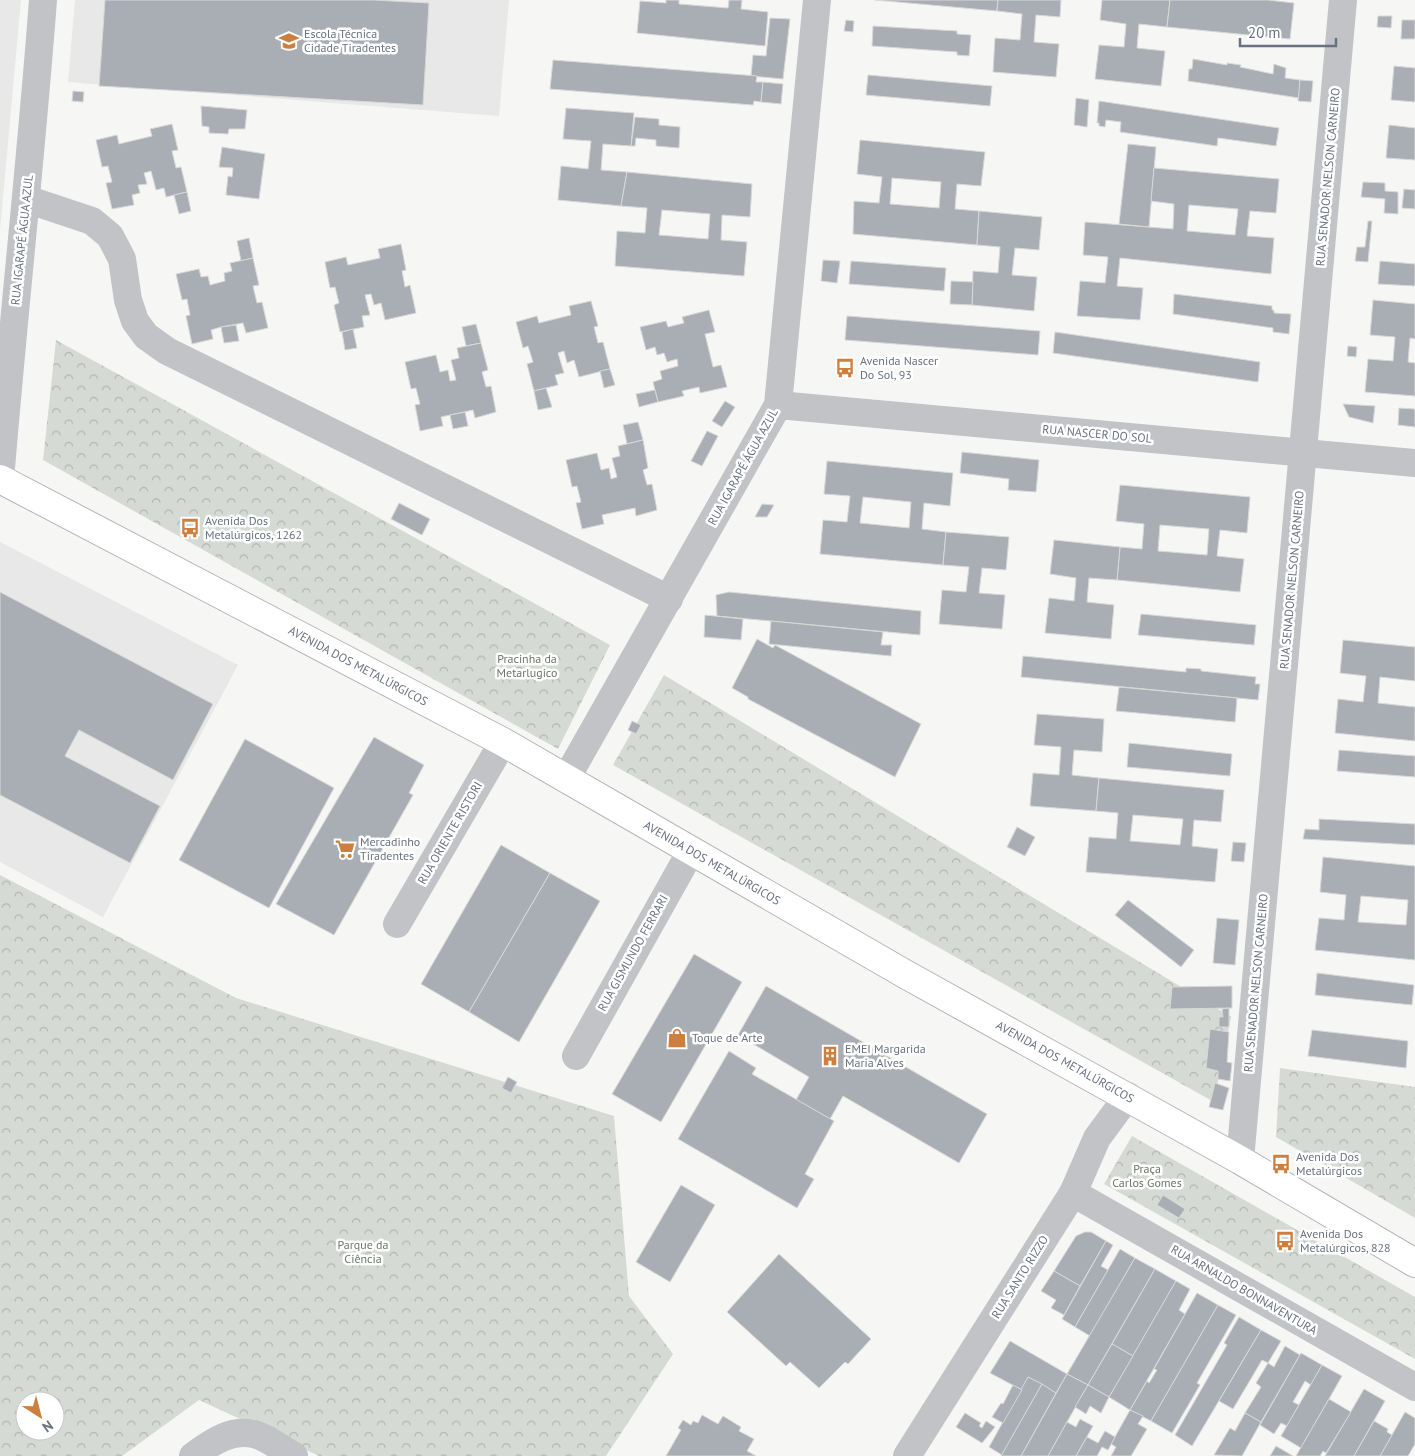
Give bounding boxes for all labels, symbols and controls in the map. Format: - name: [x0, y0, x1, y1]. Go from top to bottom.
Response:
- scale bar: [1240, 15, 1336, 47]
- text: 20 m: [1248, 23, 1281, 42]
- place label: Escola Técnica Cidade Tiradentes: [304, 26, 396, 55]
- school or university icon: Escola Técnica Cidade Tiradentes: [278, 30, 300, 52]
- street label: RUA SENADOR NELSON CARNEIRO: [1312, 87, 1343, 267]
- street label: RUA IGARAPÉ ÁGUA AZUL: [7, 174, 36, 306]
- place label: Avenida Nascer Do Sol, 93: [860, 353, 938, 382]
- bus stop icon: Avenida Nascer Do Sol, 93: [834, 357, 856, 379]
- street label: RUA IGARAPÉ ÁGUA AZUL: [704, 406, 781, 528]
- street label: RUA NASCER DO SOL: [1042, 421, 1152, 446]
- street label: RUA SENADOR NELSON CARNEIRO: [1276, 490, 1307, 670]
- place label: Avenida Dos Metalúrgicos, 1262: [205, 513, 302, 542]
- bus stop icon: Avenida Dos Metalúrgicos, 1262: [179, 517, 201, 539]
- street label: AVENIDA DOS METALÚRGICOS: [286, 622, 430, 709]
- park label: Pracinha da Metarlugico: [497, 651, 557, 680]
- street label: RUA ORIENTE RISTORI: [414, 779, 485, 887]
- street label: AVENIDA DOS METALÚRGICOS: [641, 817, 783, 908]
- place label: Mercadinho Tiradentes: [360, 834, 420, 863]
- supermarket icon: Mercadinho Tiradentes: [334, 838, 356, 860]
- street label: RUA GISMUNDO FERRARI: [594, 892, 671, 1014]
- street label: RUA SENADOR NELSON CARNEIRO: [1240, 893, 1271, 1073]
- street label: AVENIDA DOS METALÚRGICOS: [994, 1017, 1137, 1106]
- shop icon: Toque de Arte: [666, 1027, 688, 1049]
- place label: Toque de Arte: [692, 1030, 763, 1045]
- place label: EMEI Margarida Maria Alves: [845, 1041, 926, 1070]
- building icon: EMEI Margarida Maria Alves: [819, 1045, 841, 1067]
- place label: Avenida Dos Metalúrgicos: [1296, 1149, 1362, 1178]
- bus stop icon: Avenida Dos Metalúrgicos: [1270, 1153, 1292, 1175]
- park label: Praça Carlos Gomes: [1112, 1161, 1182, 1190]
- place label: Avenida Dos Metalúrgicos, 828: [1300, 1226, 1391, 1255]
- bus stop icon: Avenida Dos Metalúrgicos, 828: [1274, 1230, 1296, 1252]
- street label: RUA SANTO RIZZO: [988, 1232, 1051, 1321]
- park label: Parque da Ciência: [338, 1237, 389, 1266]
- street label: RUA ARNALDO BONNAVENTURA: [1168, 1241, 1320, 1338]
- north arrow: [15, 1391, 65, 1441]
- text: N: [39, 1417, 57, 1437]

